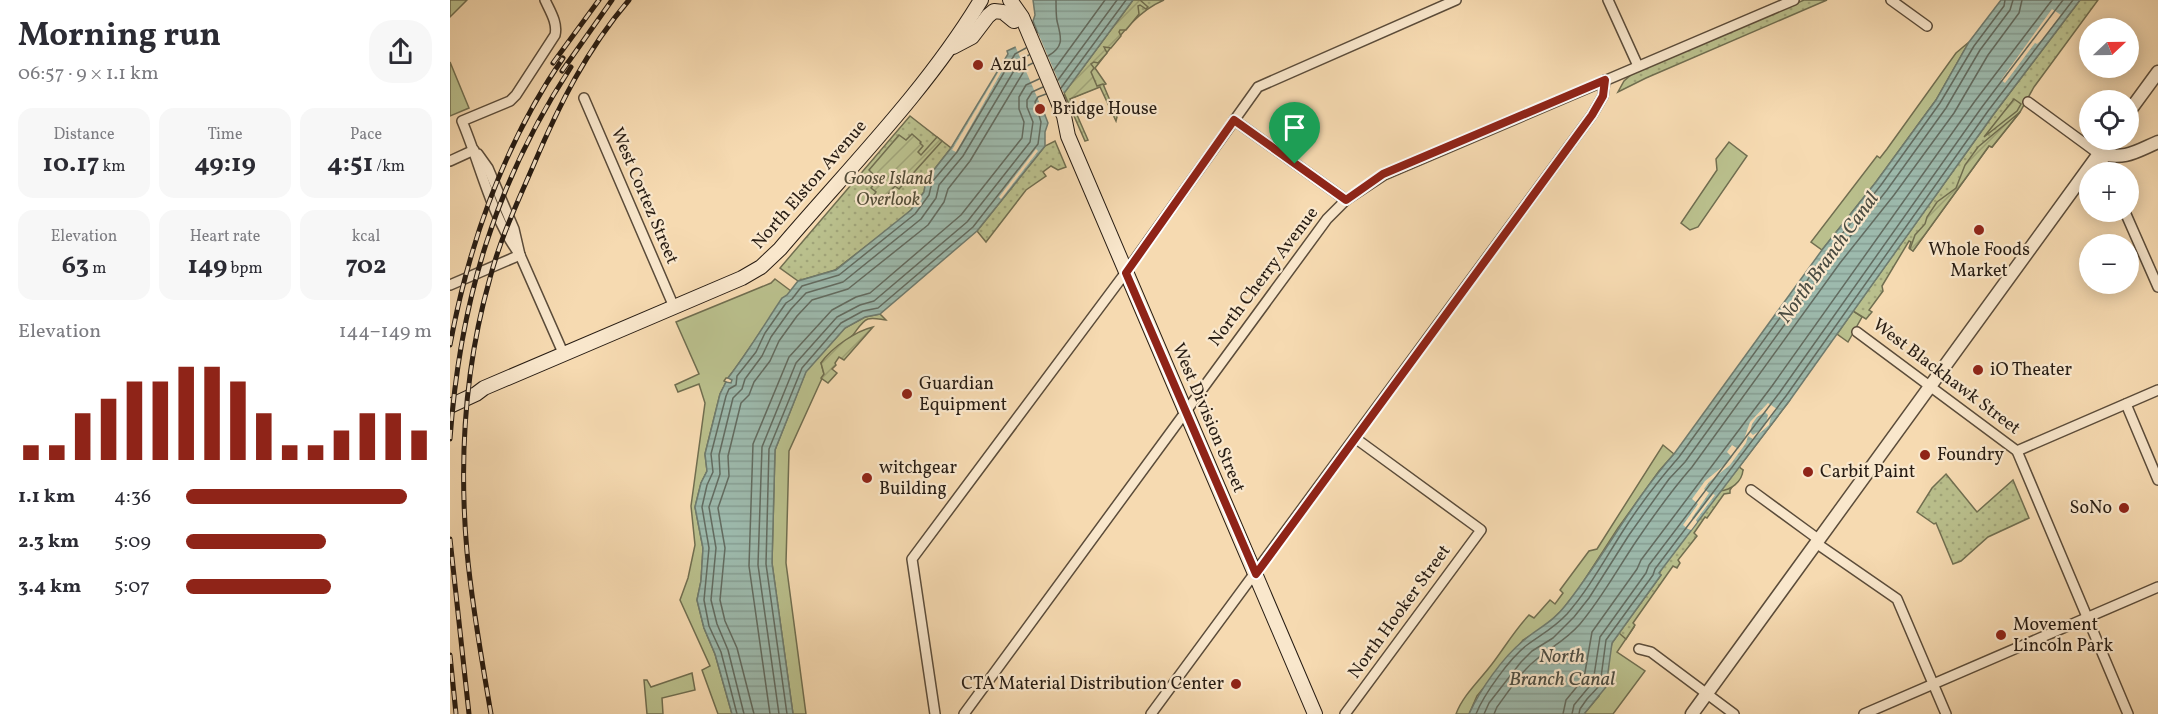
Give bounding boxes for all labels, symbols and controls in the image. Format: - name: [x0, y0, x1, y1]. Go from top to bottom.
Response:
- text: Morning run: [18, 14, 221, 60]
- north arrow: [2079, 18, 2139, 78]
- map controls: [2079, 18, 2139, 294]
- button: share: [369, 20, 432, 83]
- place label: Azul: [990, 53, 1027, 78]
- marker: Azul: [971, 58, 985, 72]
- text: 06:57 · 9 × 1.1 km: [18, 60, 159, 88]
- button: locate: [2079, 90, 2139, 150]
- place label: Bridge House: [1052, 97, 1157, 122]
- marker: Bridge House: [1033, 102, 1047, 116]
- pin: [1269, 102, 1320, 164]
- icon: arrive: [1278, 111, 1311, 144]
- street label: North Elston Avenue: [747, 115, 873, 255]
- text: Distance: [53, 124, 115, 146]
- text: Time: [207, 124, 243, 146]
- text: Pace: [350, 124, 382, 146]
- street label: West Cortez Street: [604, 124, 684, 268]
- text: 10.17: [43, 146, 99, 182]
- text: 49:19: [194, 146, 256, 182]
- text: 4:51: [327, 146, 373, 182]
- text: km: [99, 156, 125, 178]
- text: /km: [373, 156, 405, 178]
- button: +: [2079, 162, 2139, 222]
- park label: Goose Island Overlook: [843, 167, 933, 213]
- water label: North Branch Canal: [1772, 187, 1886, 329]
- street label: North Cherry Avenue: [1203, 202, 1325, 352]
- marker: Whole Foods Market: [1972, 223, 1986, 237]
- text: Elevation: [51, 226, 117, 248]
- text: Heart rate: [190, 226, 260, 248]
- text: kcal: [352, 226, 380, 248]
- button: −: [2079, 234, 2139, 294]
- place label: Whole Foods Market: [1928, 238, 2030, 284]
- text: 63: [62, 248, 89, 284]
- text: 149: [187, 248, 227, 284]
- text: 702: [345, 248, 387, 284]
- text: m: [89, 258, 106, 280]
- text: bpm: [227, 258, 263, 280]
- street label: West Blackhawk Street: [1867, 313, 2025, 441]
- text: Elevation: [18, 318, 101, 346]
- text: 144–149 m: [339, 318, 432, 346]
- street label: West Division Street: [1165, 339, 1251, 497]
- place label: iO Theater: [1990, 358, 2072, 383]
- marker: iO Theater: [1971, 363, 1985, 377]
- place label: Guardian Equipment: [919, 372, 1007, 418]
- marker: Guardian Equipment: [900, 387, 914, 401]
- place label: Foundry: [1937, 443, 2004, 468]
- marker: Foundry: [1918, 448, 1932, 462]
- place label: witchgear Building: [879, 456, 958, 502]
- place label: Carbit Paint: [1820, 460, 1915, 485]
- marker: Carbit Paint: [1801, 465, 1815, 479]
- marker: witchgear Building: [860, 471, 874, 485]
- text: 1.1 km: [18, 483, 75, 511]
- text: 4:36: [114, 483, 151, 511]
- place label: SoNo: [2070, 496, 2112, 521]
- marker: SoNo: [2117, 501, 2131, 515]
- text: 2.3 km: [18, 528, 79, 556]
- text: 5:09: [114, 528, 151, 556]
- street label: North Hooker Street: [1343, 540, 1457, 684]
- text: 3.4 km: [18, 573, 81, 601]
- text: 5:07: [114, 573, 150, 601]
- place label: Movement Lincoln Park: [2013, 613, 2113, 659]
- marker: Movement Lincoln Park: [1994, 628, 2008, 642]
- water label: North Branch Canal: [1509, 643, 1615, 694]
- place label: CTA Material Distribution Center: [961, 672, 1224, 697]
- marker: CTA Material Distribution Center: [1229, 677, 1243, 691]

